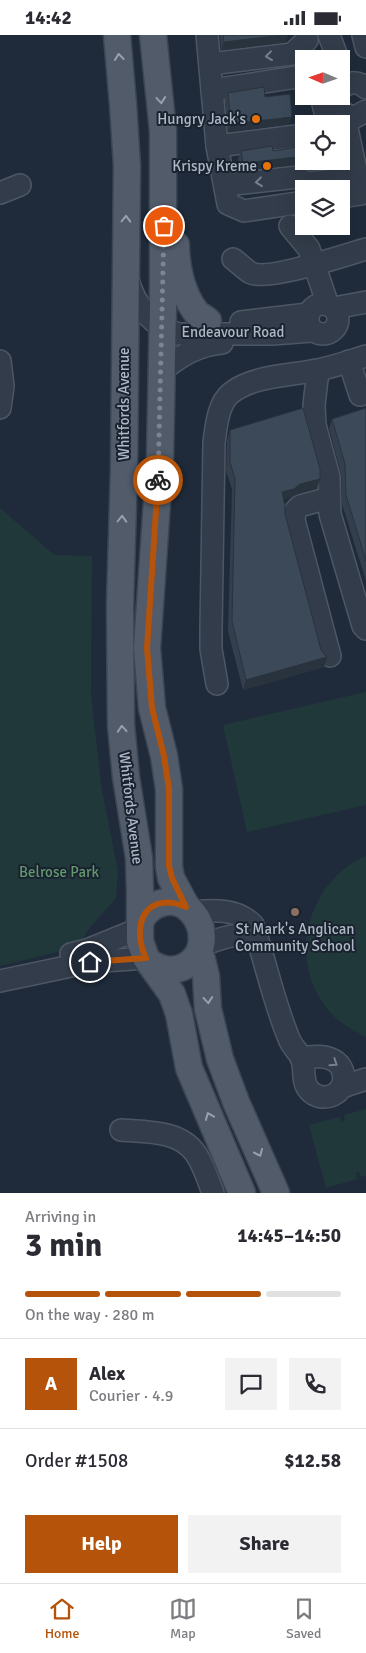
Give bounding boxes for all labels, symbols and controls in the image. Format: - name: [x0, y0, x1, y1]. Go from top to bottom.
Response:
- text: 14:42: [25, 6, 72, 30]
- one-way arrow: [264, 50, 272, 61]
- north arrow: [295, 50, 350, 105]
- map controls: [295, 50, 350, 235]
- one-way arrow: [114, 53, 125, 61]
- one-way arrow: [155, 96, 166, 104]
- place label: Hungry Jack's: [157, 110, 246, 128]
- marker: Hungry Jack's: [250, 113, 262, 125]
- button: locate: [295, 115, 350, 170]
- place label: Krispy Kreme: [172, 157, 257, 175]
- marker: Krispy Kreme: [261, 160, 273, 172]
- one-way arrow: [255, 176, 263, 187]
- button: layers: [295, 180, 350, 235]
- pin: [143, 205, 185, 247]
- icon: bag: [150, 212, 178, 240]
- one-way arrow: [121, 215, 131, 222]
- street label: Endeavour Road: [181, 323, 285, 341]
- street label: Whitfords Avenue: [115, 347, 133, 461]
- courier: [133, 455, 183, 505]
- icon: bike: [144, 466, 172, 494]
- one-way arrow: [117, 515, 127, 523]
- one-way arrow: [116, 724, 127, 732]
- street label: Whitfords Avenue: [115, 751, 147, 865]
- park label: Belrose Park: [19, 863, 100, 881]
- marker: St Mark's Anglican Community School: [289, 906, 301, 918]
- place label: St Mark's Anglican Community School: [235, 920, 355, 955]
- pin: [69, 941, 111, 983]
- icon: home: [76, 948, 104, 976]
- one-way arrow: [202, 996, 213, 1004]
- one-way arrow: [328, 1057, 338, 1066]
- one-way arrow: [205, 1112, 215, 1121]
- one-way arrow: [252, 1148, 263, 1157]
- text: Arriving in: [25, 1207, 96, 1227]
- text: 14:45–14:50: [237, 1224, 341, 1248]
- text: 3 min: [25, 1226, 102, 1265]
- text: On the way · 280 m: [25, 1305, 155, 1325]
- button: chat: [225, 1358, 277, 1410]
- button: phone: [289, 1358, 341, 1410]
- text: Alex: [89, 1362, 125, 1386]
- text: A: [45, 1372, 57, 1396]
- text: Courier · 4.9: [89, 1386, 173, 1406]
- text: Order #1508: [25, 1449, 128, 1473]
- text: $12.58: [284, 1449, 341, 1473]
- button: Help: [25, 1515, 178, 1573]
- button: Share: [188, 1515, 341, 1573]
- tab: Home: [45, 1595, 80, 1642]
- tab: Map: [169, 1595, 197, 1642]
- tab: Saved: [286, 1595, 321, 1642]

